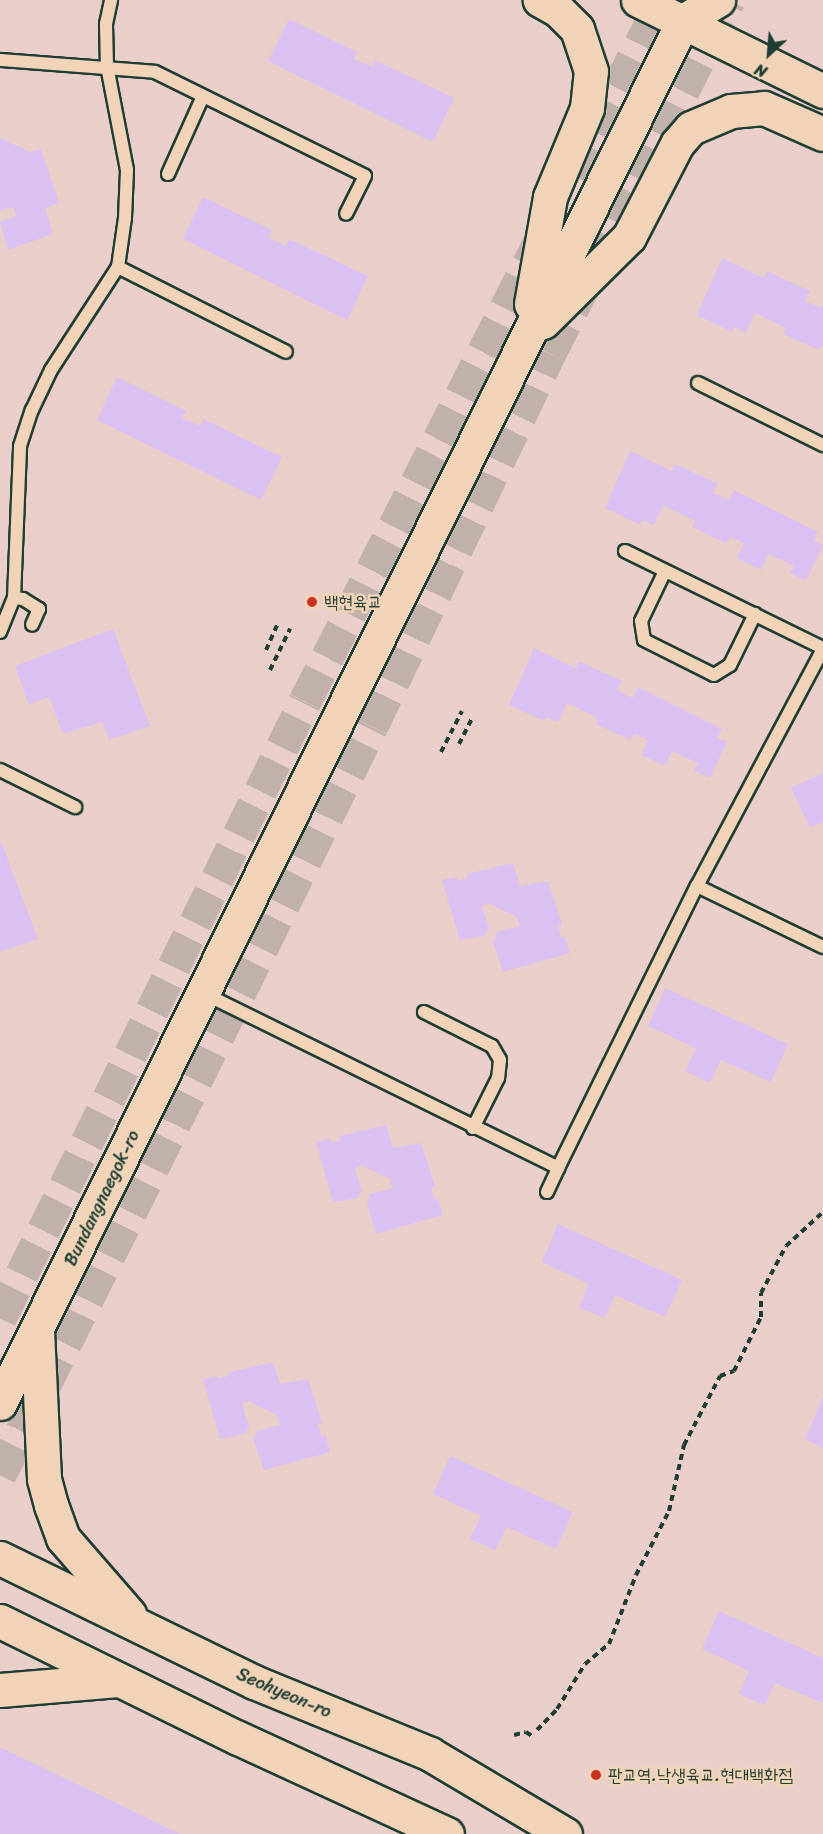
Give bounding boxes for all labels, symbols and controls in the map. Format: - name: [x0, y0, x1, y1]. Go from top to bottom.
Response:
- north arrow: [739, 24, 799, 84]
- text: N: [750, 55, 772, 86]
- place label: 백현육교: [324, 591, 382, 613]
- marker: 백현육교: [305, 595, 319, 609]
- street label: Bundangnaegok-ro: [60, 1127, 144, 1269]
- street label: Seohyeon-ro: [233, 1663, 335, 1723]
- place label: 판교역.낙생육교.현대백화점: [608, 1764, 793, 1786]
- marker: 판교역.낙생육교.현대백화점: [589, 1768, 603, 1782]

